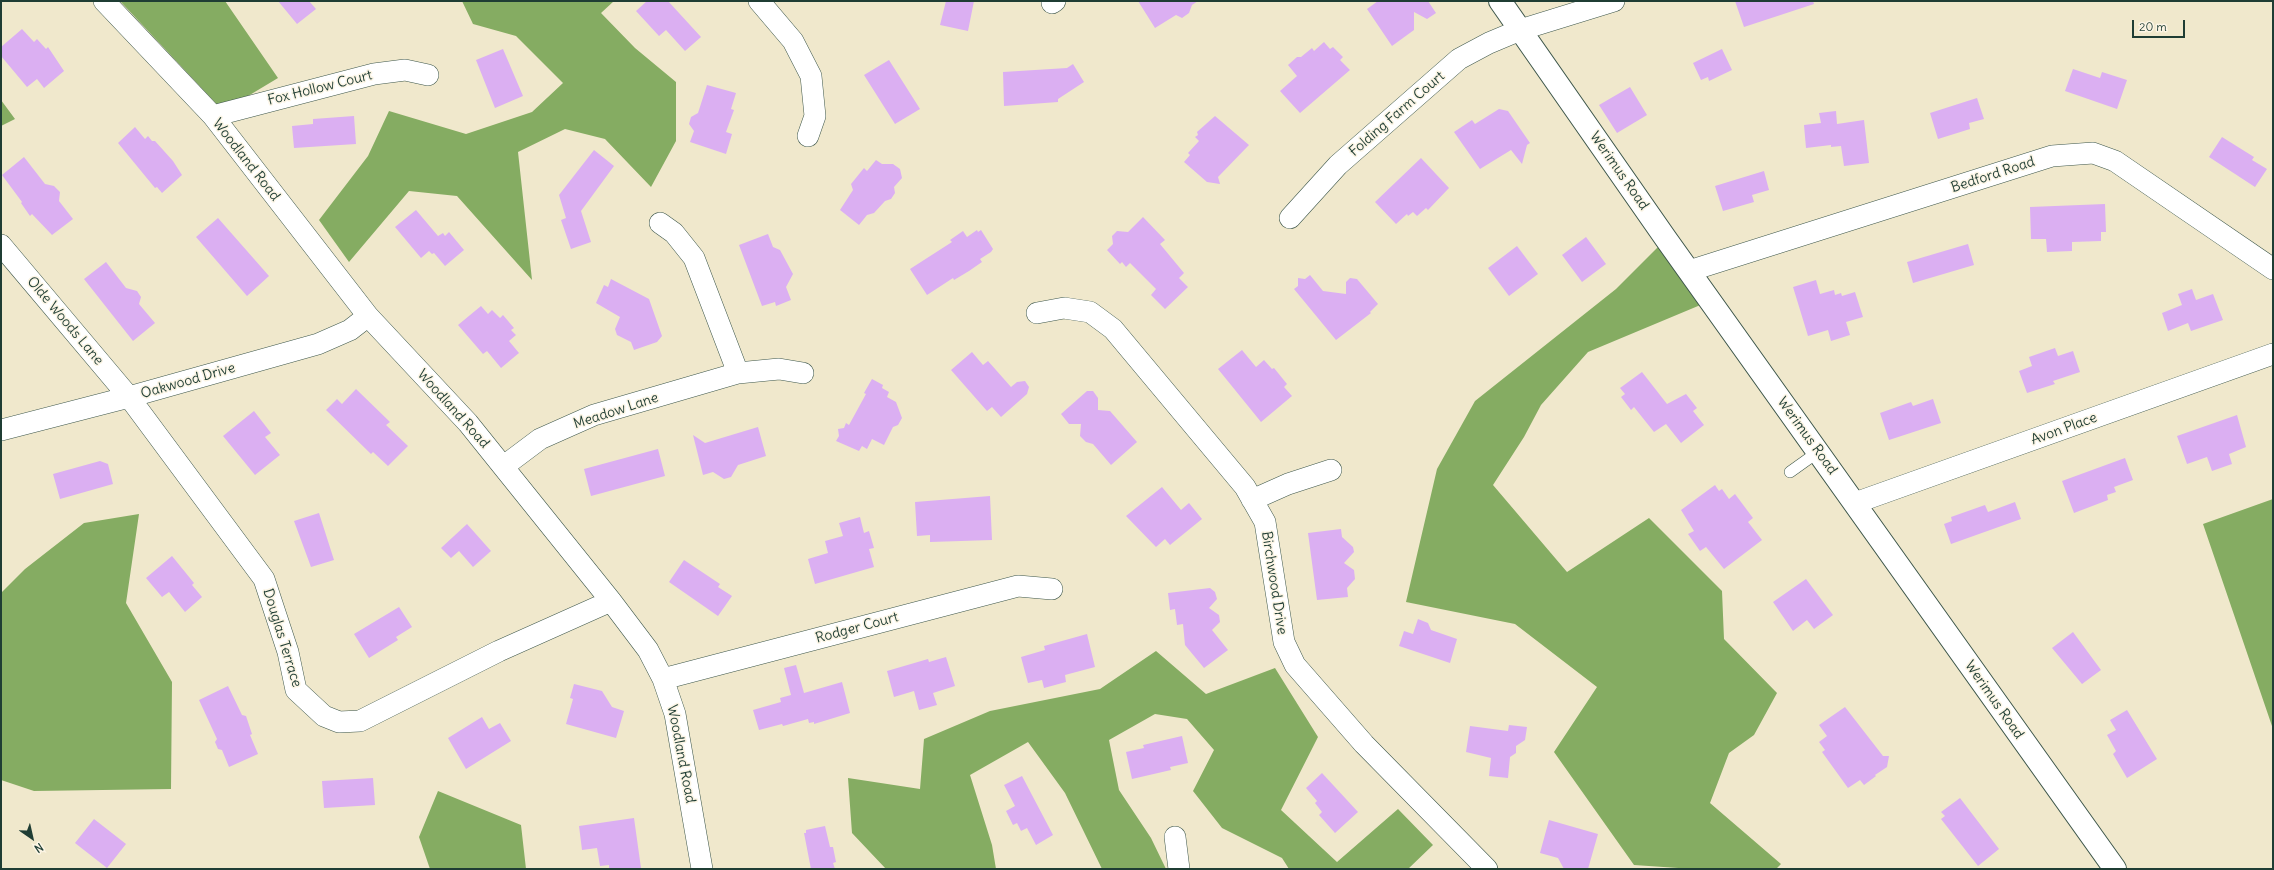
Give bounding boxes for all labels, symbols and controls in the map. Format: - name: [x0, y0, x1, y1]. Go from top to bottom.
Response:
- scale bar: [2134, 12, 2187, 38]
- text: 20 m: [2139, 19, 2167, 34]
- street label: Fox Hollow Court: [266, 67, 374, 109]
- street label: Folding Farm Court: [1346, 68, 1448, 160]
- street label: Woodland Road: [209, 115, 283, 205]
- street label: Werimus Road: [1586, 129, 1652, 213]
- street label: Bedford Road: [1949, 154, 2037, 196]
- street label: Olde Woods Lane: [23, 273, 107, 369]
- street label: Oakwood Drive: [139, 360, 237, 402]
- street label: Woodland Road: [413, 366, 493, 452]
- street label: Meadow Lane: [571, 389, 661, 433]
- street label: Werimus Road: [1773, 394, 1841, 478]
- street label: Avon Place: [2029, 409, 2099, 449]
- street label: Birchwood Drive: [1258, 530, 1290, 636]
- street label: Douglas Terrace: [259, 587, 305, 689]
- street label: Rodger Court: [814, 609, 900, 647]
- street label: Werimus Road: [1961, 658, 2027, 742]
- street label: Woodland Road: [663, 703, 699, 805]
- north arrow: [12, 818, 52, 858]
- text: N: [32, 840, 46, 856]

